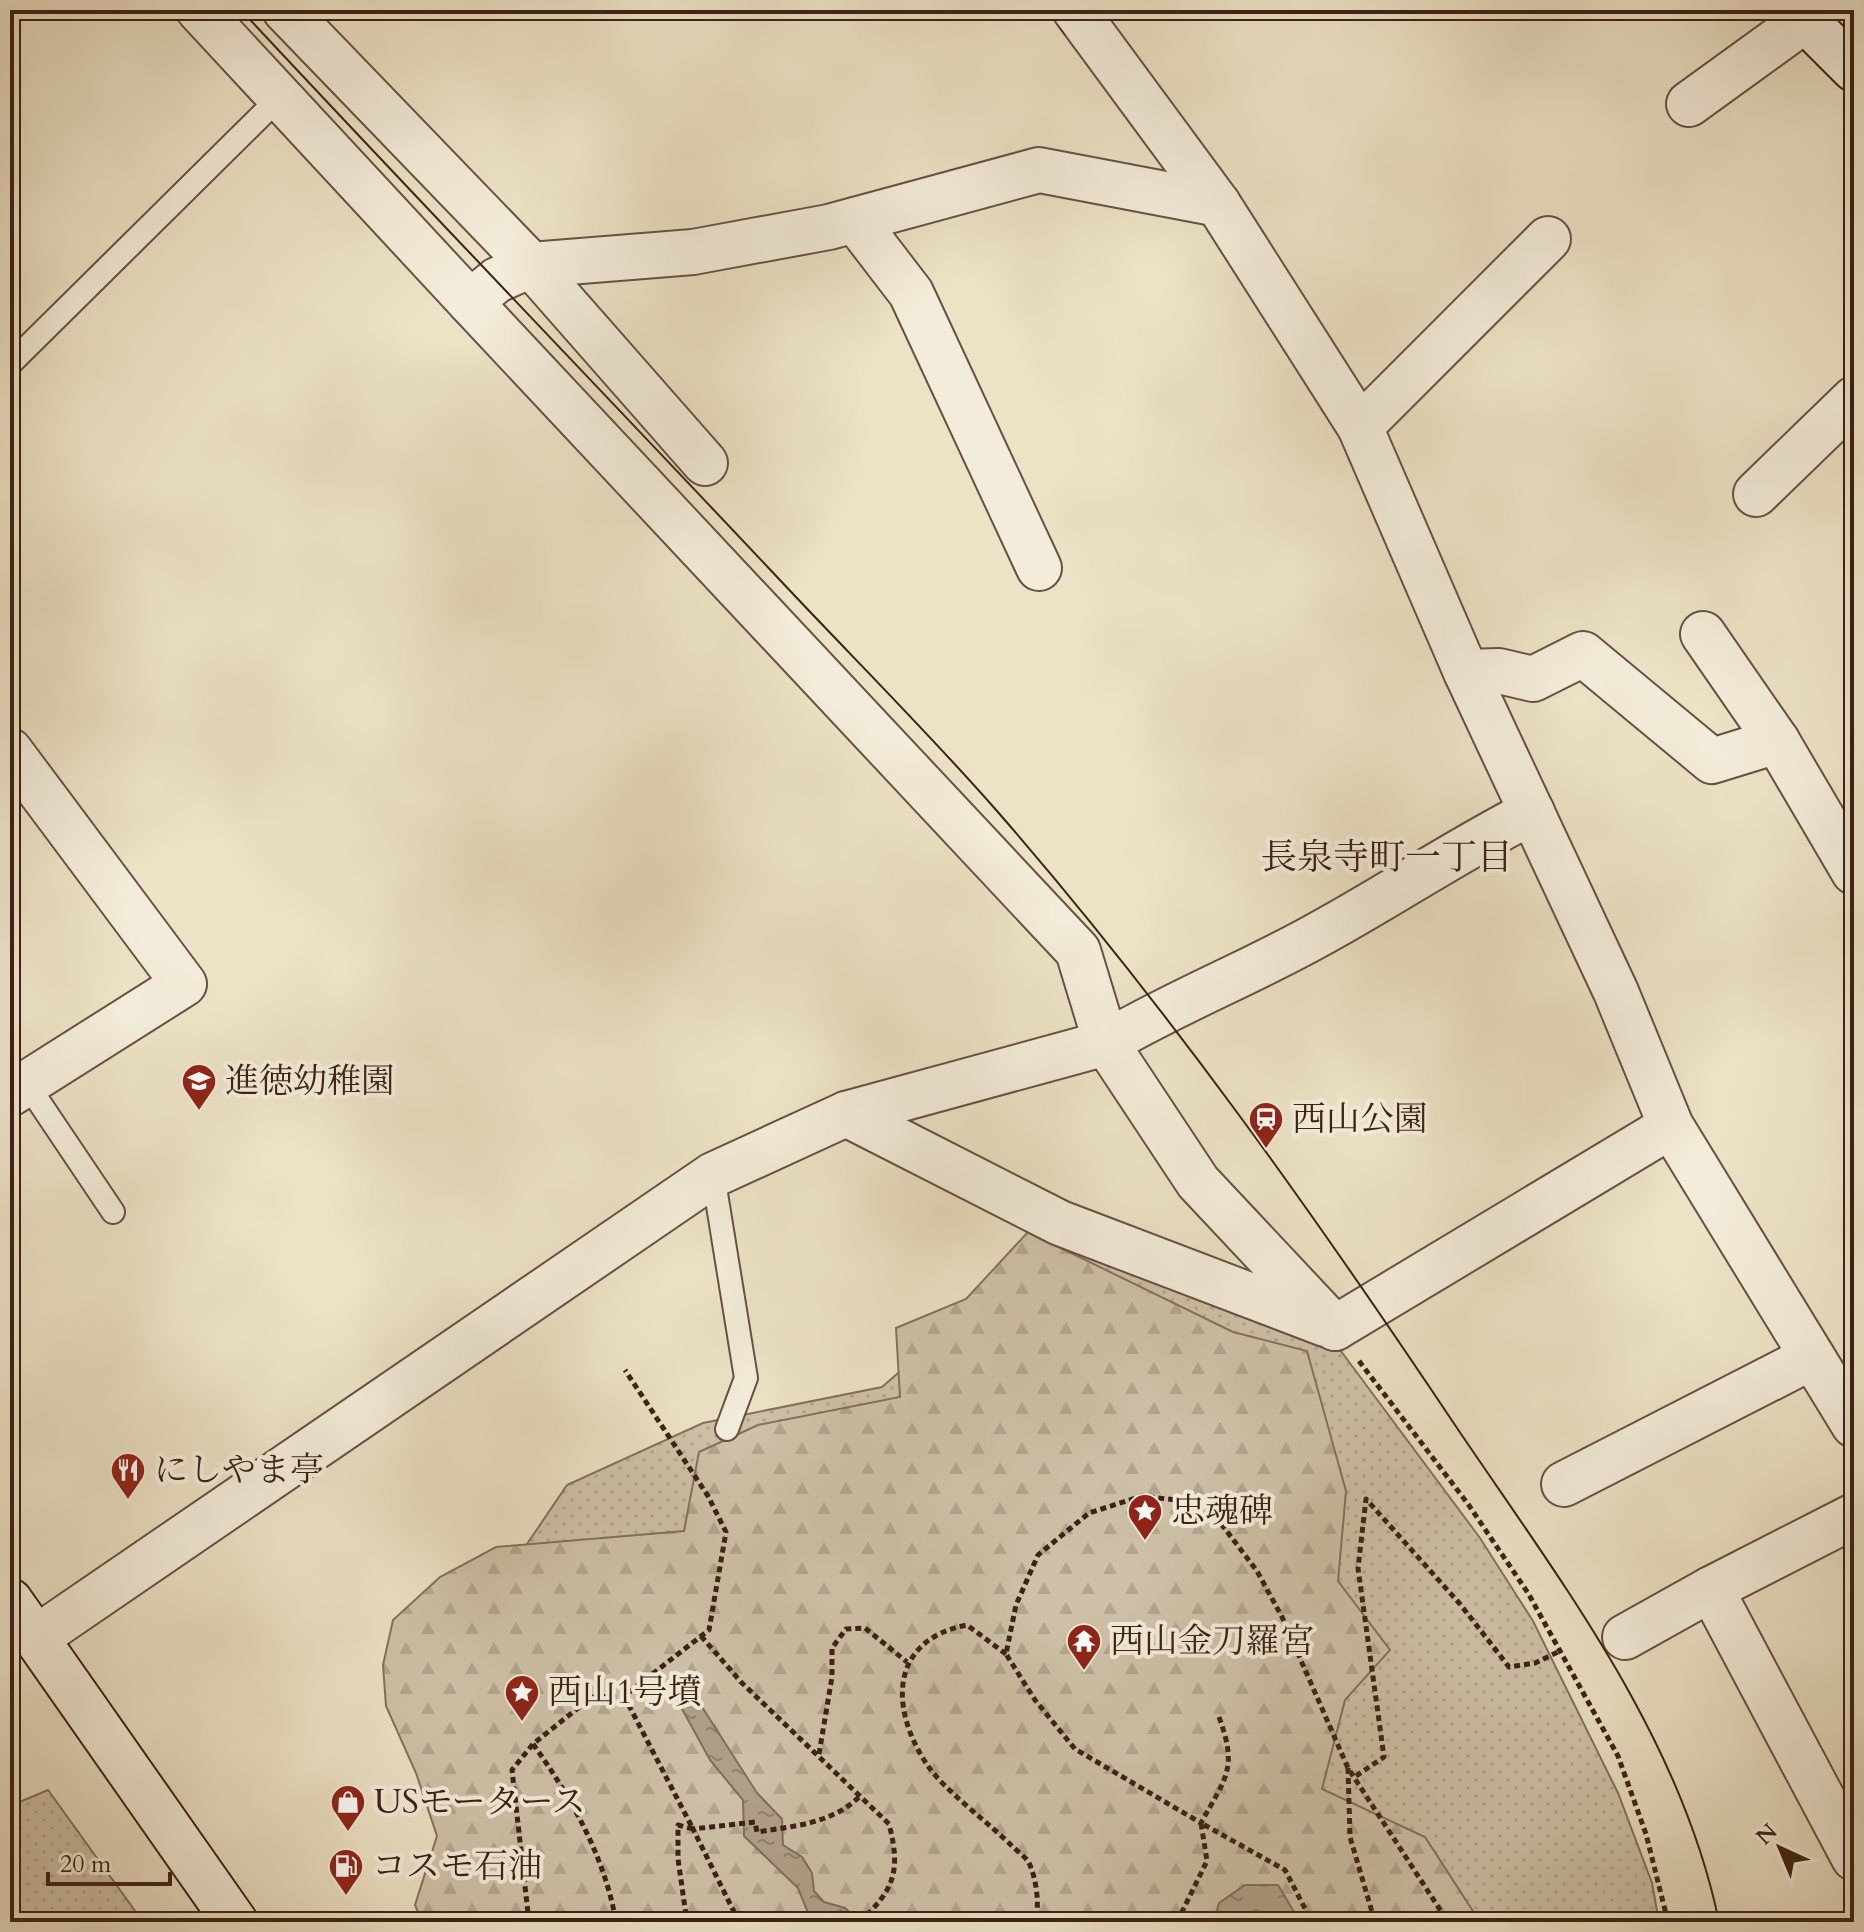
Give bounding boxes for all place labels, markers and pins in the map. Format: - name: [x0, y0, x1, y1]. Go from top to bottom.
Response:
- place label: 進徳幼稚園: [225, 1058, 395, 1104]
- school or university icon: 進徳幼稚園: [180, 1062, 218, 1112]
- place label: 西山公園: [1292, 1096, 1428, 1142]
- station icon: 西山公園: [1247, 1100, 1285, 1150]
- place label: にしやま亭: [154, 1447, 324, 1493]
- restaurant icon: にしやま亭: [109, 1451, 147, 1501]
- place label: 忠魂碑: [1171, 1488, 1273, 1534]
- place icon: 忠魂碑: [1126, 1492, 1164, 1542]
- place label: 西山金刀羅宮: [1110, 1618, 1314, 1664]
- temple icon: 西山金刀羅宮: [1065, 1622, 1103, 1672]
- place label: 西山1号墳: [548, 1669, 701, 1715]
- place icon: 西山1号墳: [503, 1673, 541, 1723]
- place label: USモータース: [374, 1779, 586, 1825]
- shop icon: USモータース: [329, 1783, 367, 1833]
- place label: コスモ石油: [372, 1843, 542, 1889]
- fuel station icon: コスモ石油: [327, 1847, 365, 1897]

